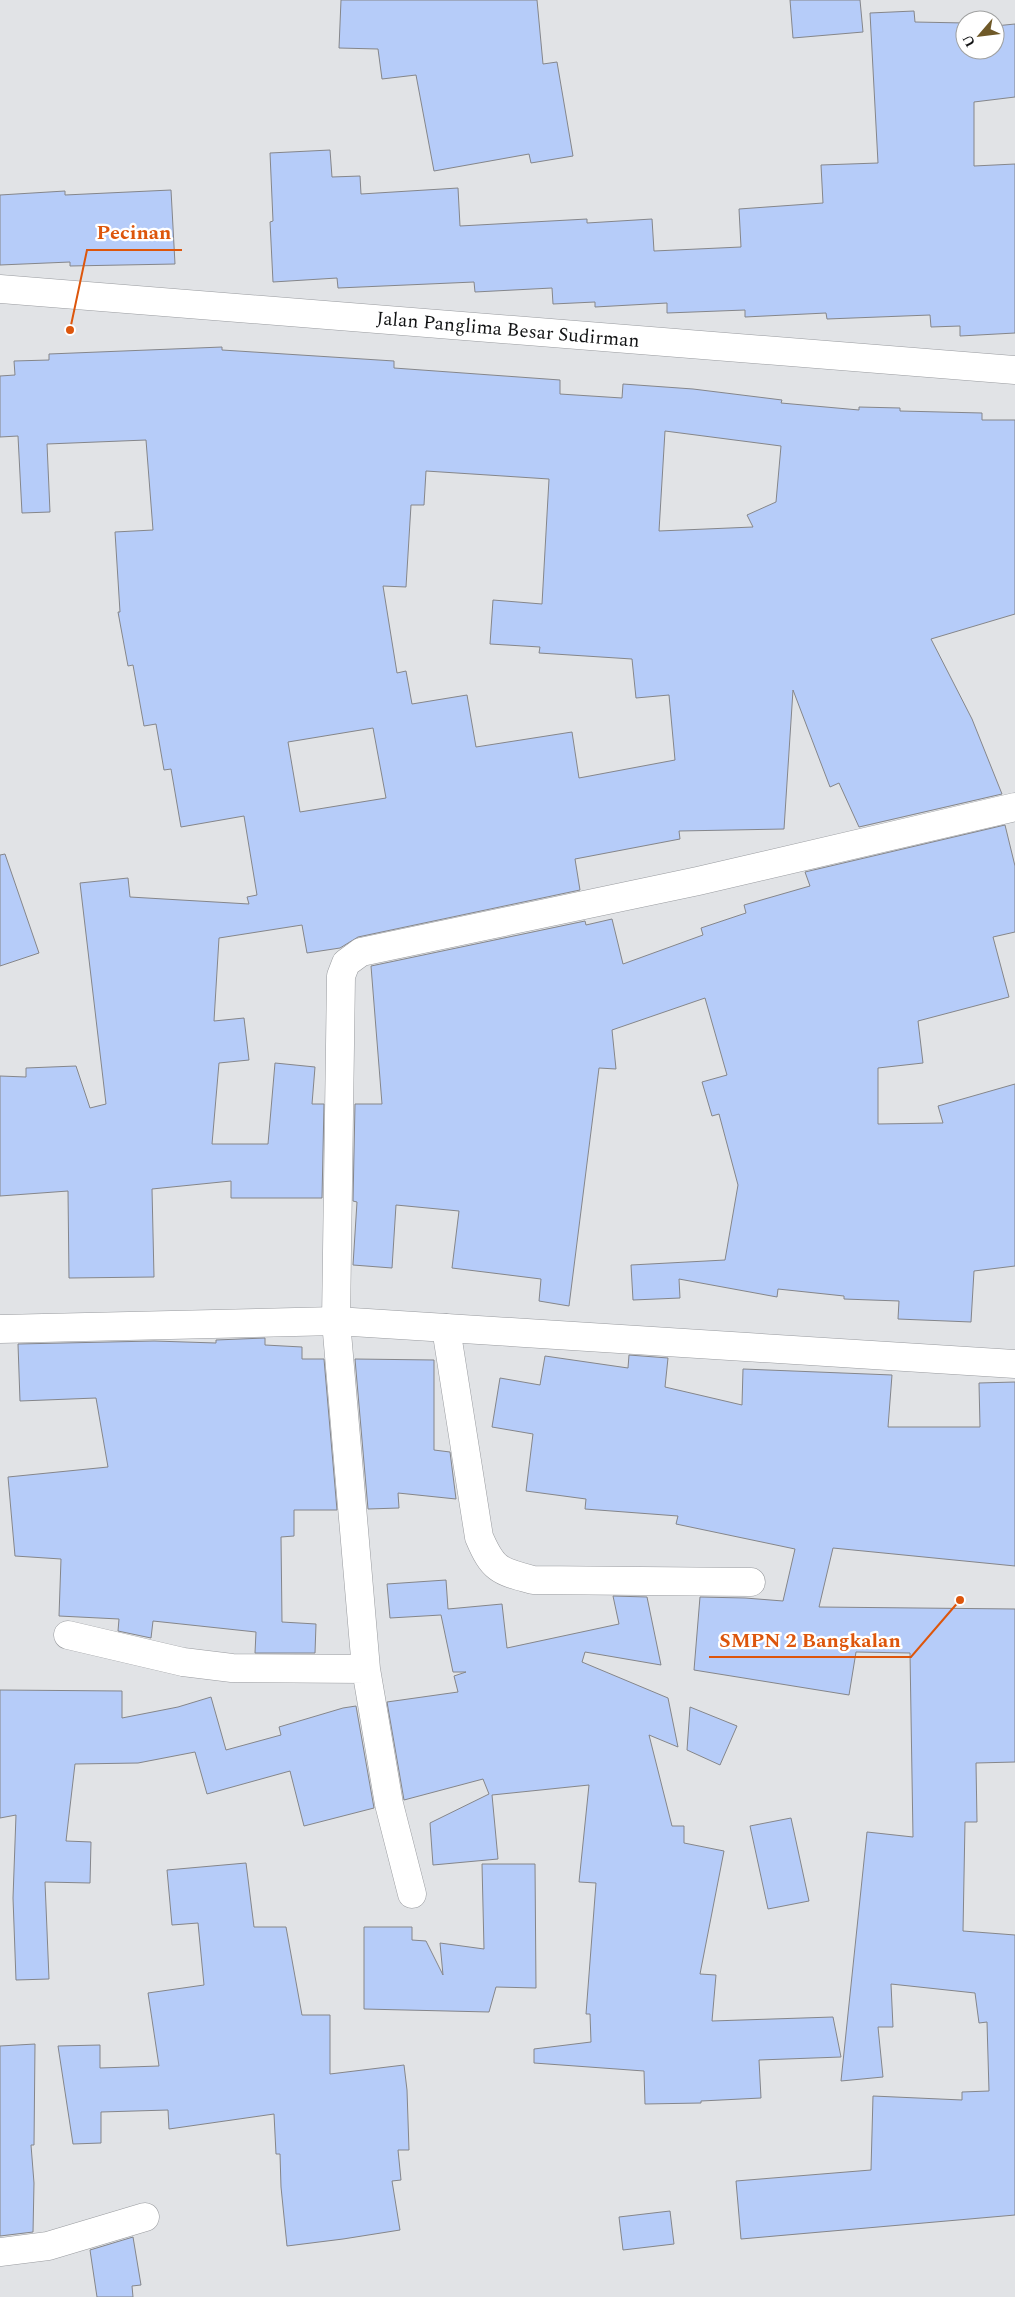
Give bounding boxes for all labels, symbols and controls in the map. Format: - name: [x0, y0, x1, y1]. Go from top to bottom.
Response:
- north arrow: [955, 10, 1005, 60]
- text: U: [957, 31, 981, 51]
- callout: Pecinan: [87, 215, 182, 250]
- text: Pecinan: [97, 218, 171, 248]
- street label: Jalan Panglima Besar Sudirman: [375, 304, 641, 356]
- callout: SMPN 2 Bangkalan: [709, 1622, 911, 1657]
- text: SMPN 2 Bangkalan: [719, 1626, 901, 1656]

